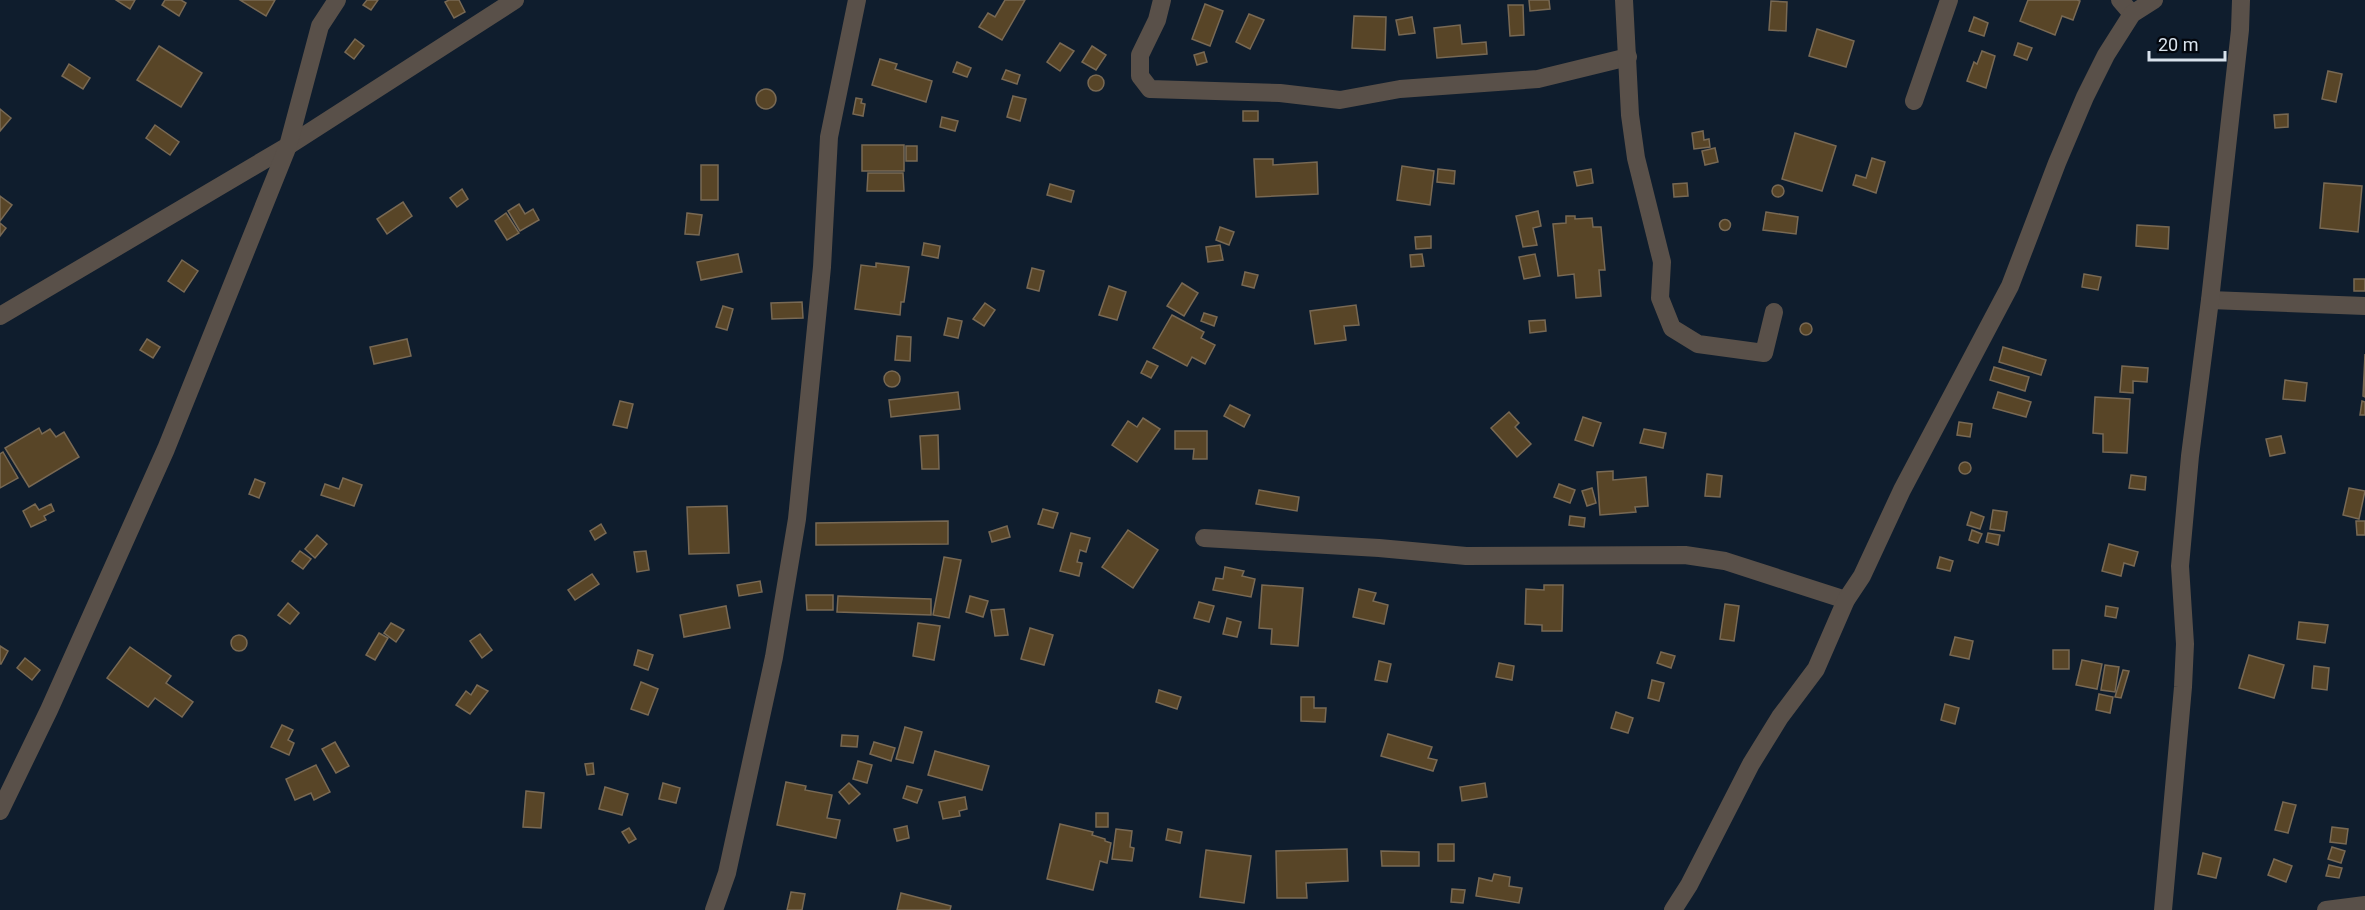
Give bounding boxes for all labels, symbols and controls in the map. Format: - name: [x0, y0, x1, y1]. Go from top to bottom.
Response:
- scale bar: [2149, 24, 2226, 62]
- text: 20 m: [2158, 34, 2198, 55]

